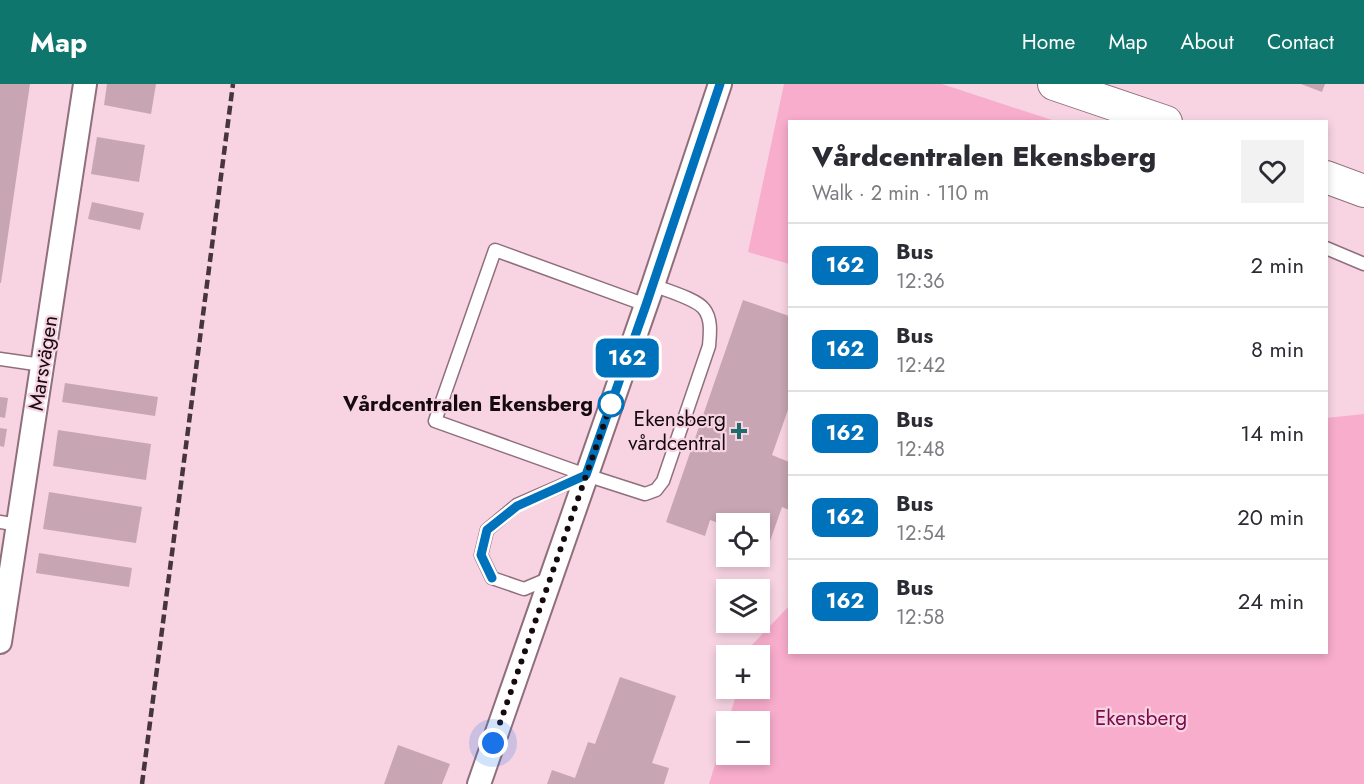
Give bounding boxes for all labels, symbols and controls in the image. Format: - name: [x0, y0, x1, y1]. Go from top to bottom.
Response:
- text: Map: [30, 22, 87, 63]
- text: Home: [1022, 27, 1075, 57]
- text: Map: [1108, 27, 1148, 57]
- text: About: [1181, 27, 1234, 57]
- text: Contact: [1267, 27, 1334, 57]
- text: Vårdcentralen Ekensberg: [812, 136, 1156, 177]
- button: heart: [1241, 140, 1304, 203]
- text: Walk · 2 min · 110 m: [812, 179, 989, 208]
- text: Bus: [896, 235, 933, 267]
- text: 2 min: [1250, 249, 1304, 281]
- text: 162: [826, 250, 864, 280]
- text: 12:36: [896, 267, 945, 296]
- street label: Marsvägen: [21, 313, 65, 413]
- text: Bus: [896, 319, 933, 351]
- text: 8 min: [1251, 333, 1304, 365]
- text: 162: [826, 334, 864, 364]
- line badge: 162: [592, 338, 662, 378]
- text: 162: [608, 343, 646, 373]
- text: 12:42: [896, 351, 945, 380]
- place label: Vårdcentralen Ekensberg: [342, 389, 593, 419]
- marker: Vårdcentralen Ekensberg: [598, 391, 624, 417]
- text: Bus: [896, 403, 933, 435]
- place label: Ekensberg vårdcentral: [628, 404, 726, 458]
- text: 14 min: [1240, 417, 1304, 449]
- text: 162: [826, 418, 864, 448]
- marker: Ekensberg vårdcentral: [730, 422, 748, 440]
- text: 12:48: [896, 435, 945, 464]
- text: Bus: [896, 487, 933, 519]
- text: 20 min: [1237, 501, 1304, 533]
- text: 162: [826, 502, 864, 532]
- map controls: [716, 513, 770, 765]
- button: locate: [716, 513, 770, 567]
- text: 12:54: [896, 519, 945, 548]
- text: Bus: [896, 571, 933, 603]
- button: layers: [716, 579, 770, 633]
- text: 24 min: [1238, 585, 1304, 617]
- text: 162: [826, 586, 864, 616]
- text: 12:58: [896, 603, 945, 632]
- button: +: [716, 645, 770, 699]
- park label: Ekensberg: [1095, 703, 1187, 733]
- button: −: [716, 711, 770, 765]
- your location: [478, 728, 508, 758]

